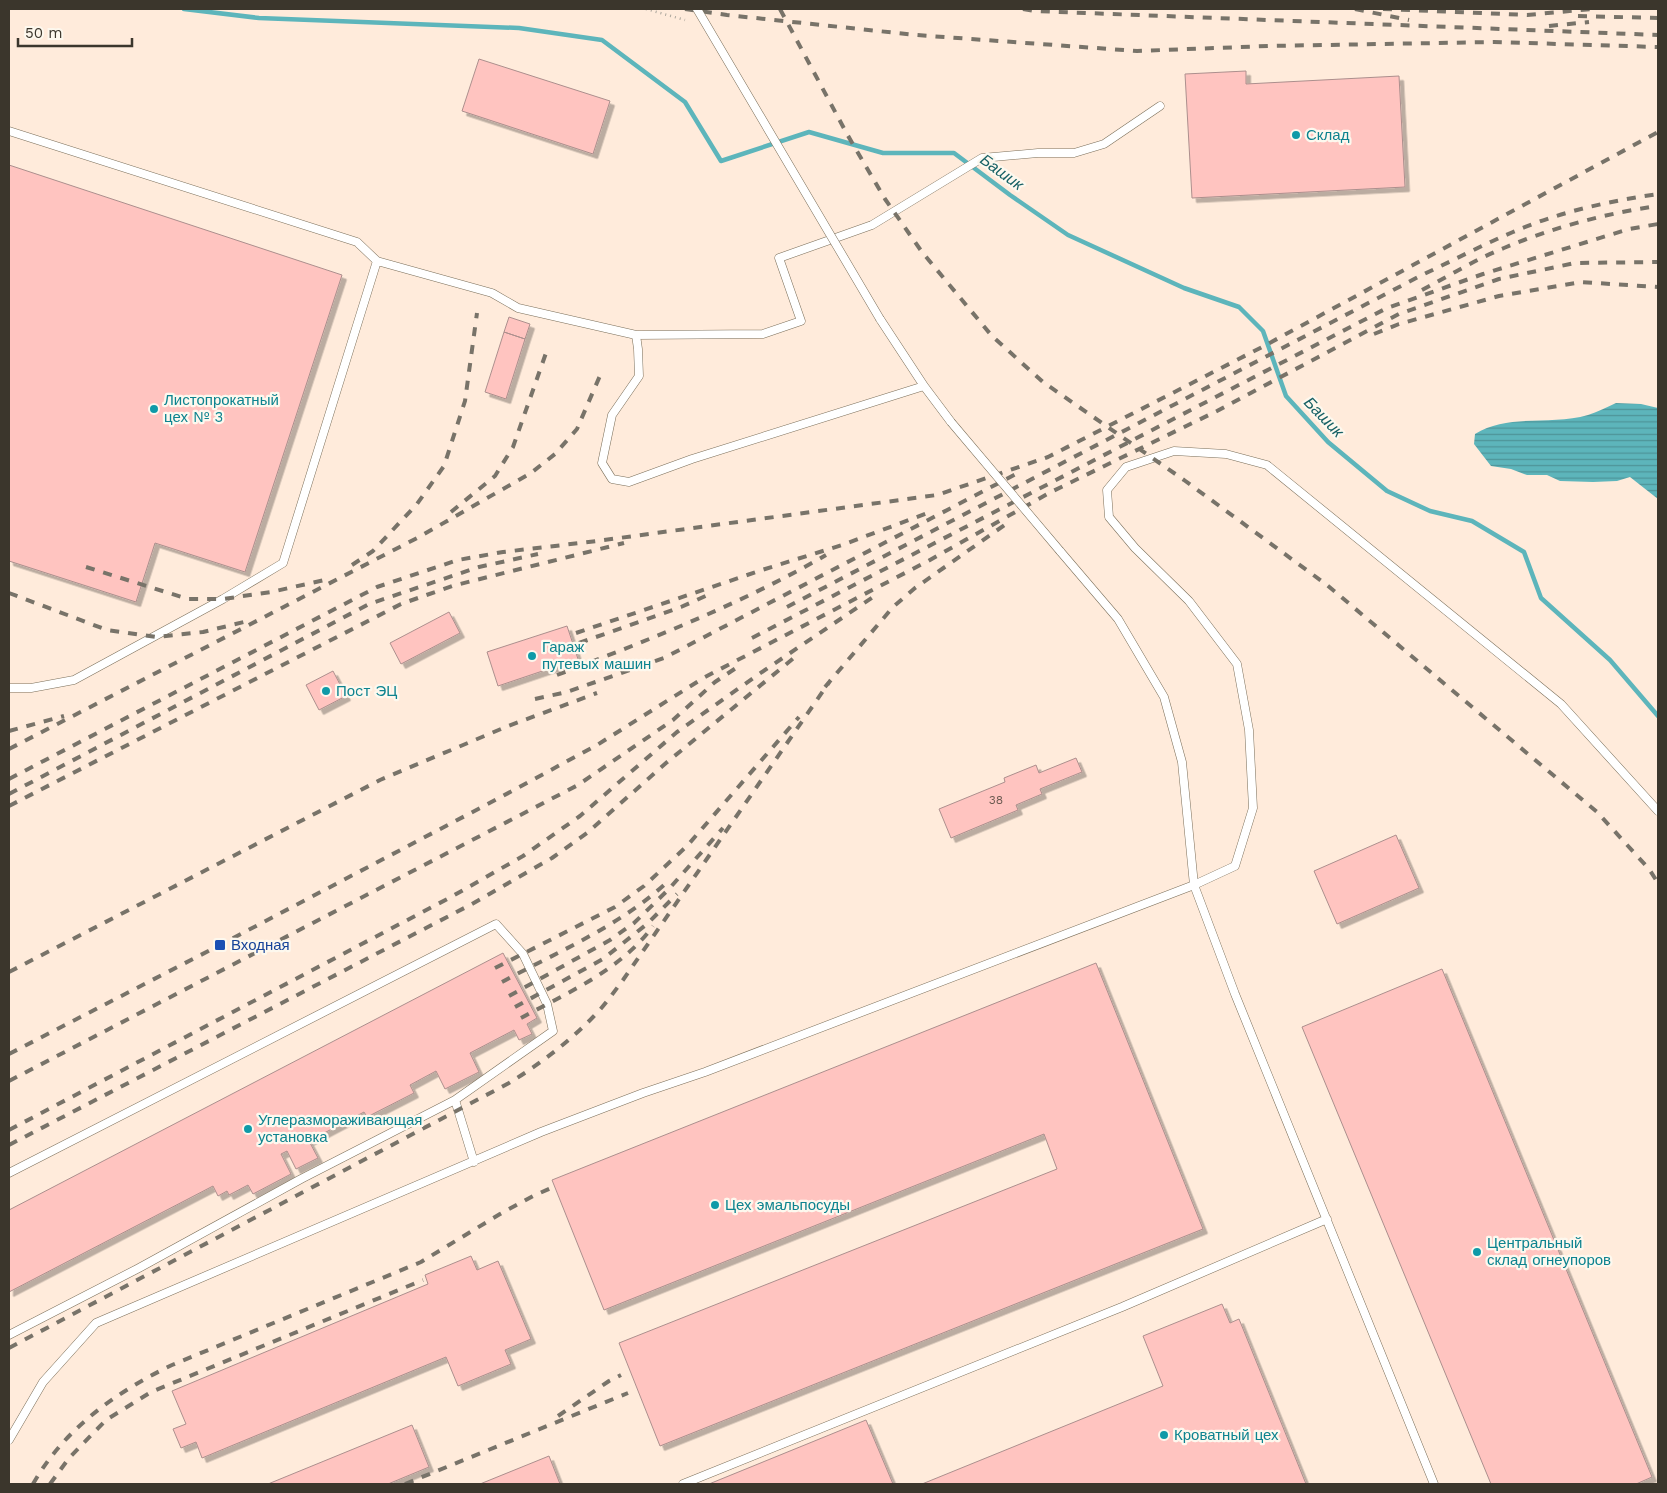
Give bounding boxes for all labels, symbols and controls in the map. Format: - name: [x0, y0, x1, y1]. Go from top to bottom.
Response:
- scale bar: [18, 15, 131, 47]
- text: 50 m: [25, 24, 62, 42]
- place label: Склад: [1306, 126, 1350, 144]
- marker: Склад: [1290, 129, 1302, 141]
- water label: Башик: [977, 150, 1029, 195]
- place label: Листопрокатный цех № 3: [164, 391, 279, 426]
- water label: Башик: [1300, 393, 1349, 442]
- marker: Листопрокатный цех № 3: [148, 403, 160, 415]
- place label: Гараж путевых машин: [542, 638, 651, 673]
- marker: Гараж путевых машин: [526, 650, 538, 662]
- place label: Поcт ЭЦ: [336, 682, 397, 700]
- marker: Поcт ЭЦ: [320, 685, 332, 697]
- house number: 38: [989, 793, 1003, 807]
- place label: Входная: [231, 936, 290, 954]
- marker: Входная: [213, 938, 227, 952]
- place label: Углеразмораживающая установка: [258, 1111, 422, 1146]
- marker: Углеразмораживающая установка: [242, 1123, 254, 1135]
- place label: Цех эмальпосуды: [725, 1196, 850, 1214]
- marker: Цех эмальпосуды: [709, 1199, 721, 1211]
- place label: Центральный склад огнеупоров: [1487, 1234, 1611, 1269]
- marker: Центральный склад огнеупоров: [1471, 1246, 1483, 1258]
- place label: Кроватный цех: [1174, 1426, 1279, 1444]
- marker: Кроватный цех: [1158, 1429, 1170, 1441]

